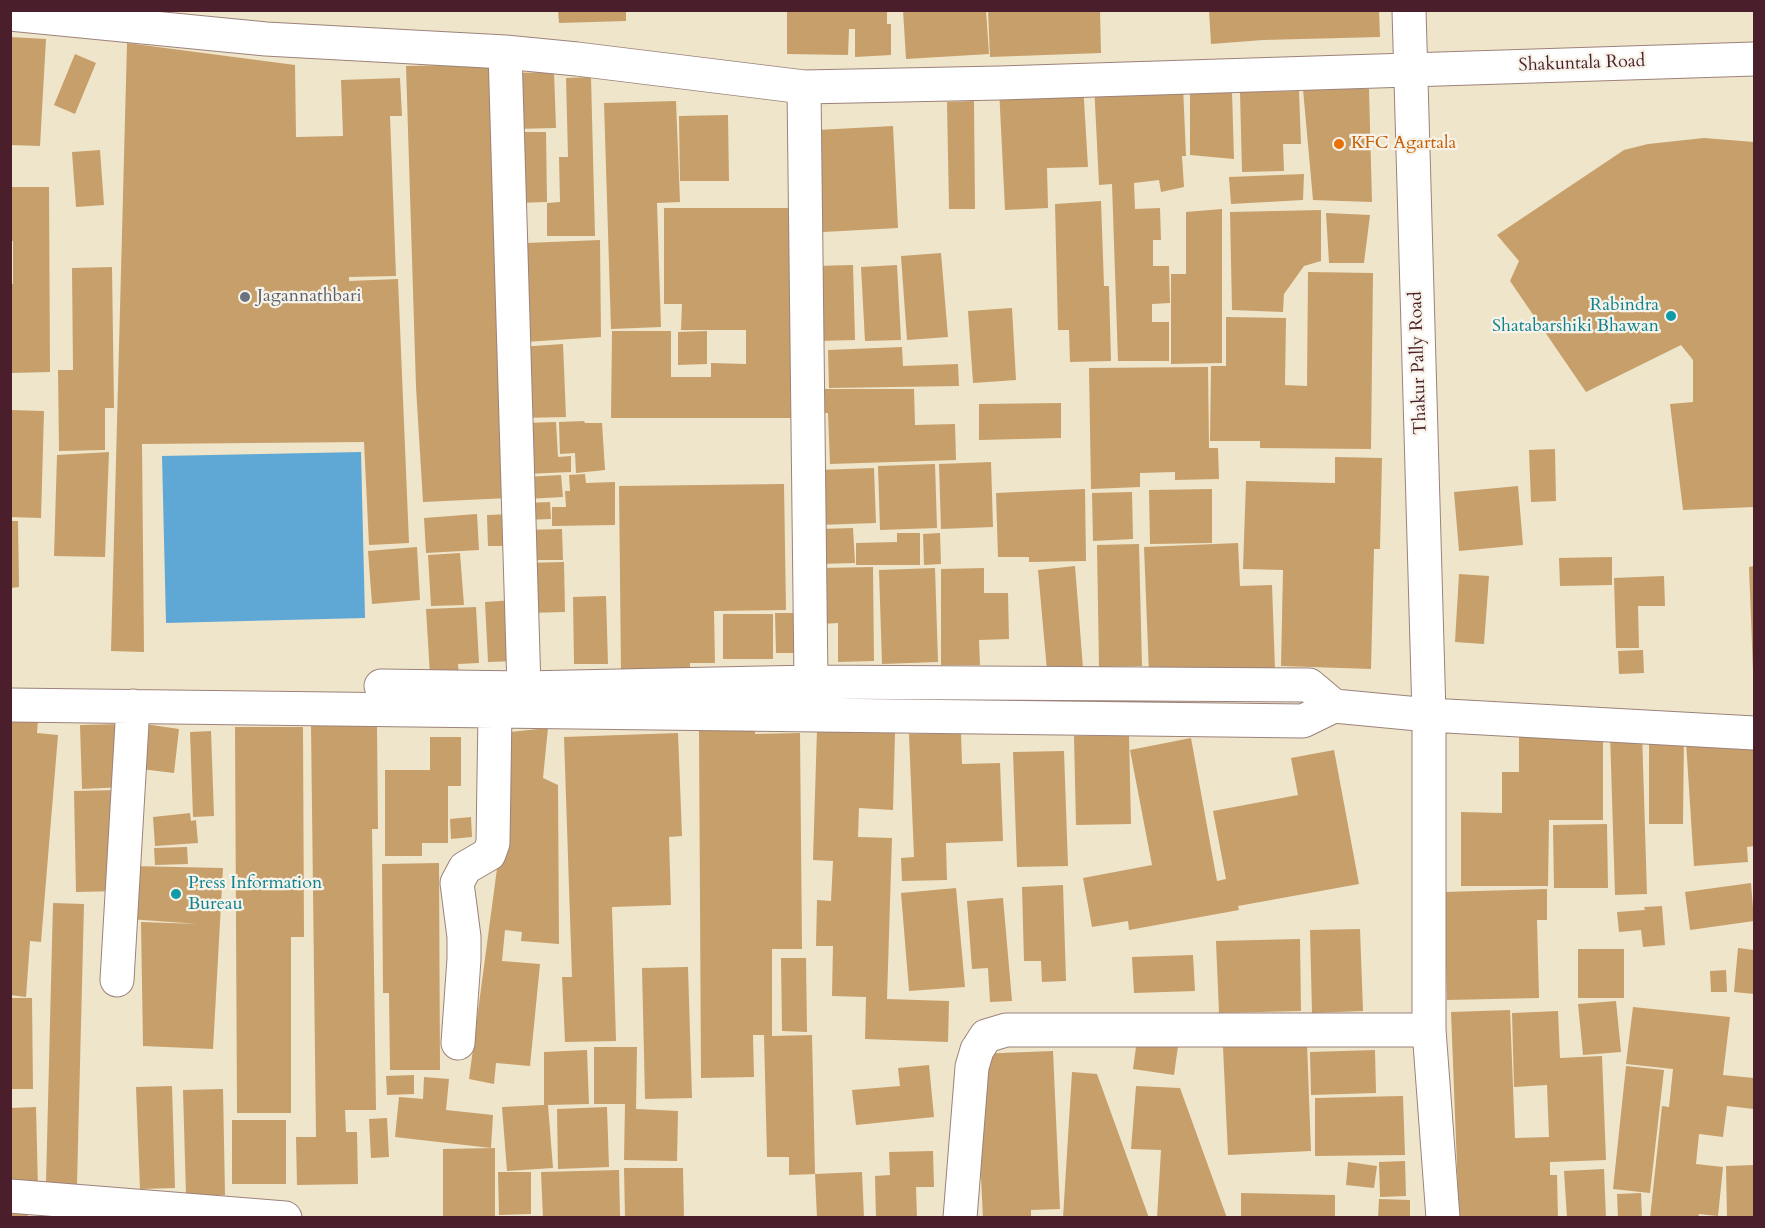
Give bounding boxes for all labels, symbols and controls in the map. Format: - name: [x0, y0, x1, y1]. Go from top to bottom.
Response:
- street label: Shakuntala Road: [1518, 51, 1646, 77]
- place label: KFC Agartala: [1351, 133, 1456, 155]
- marker: KFC Agartala: [1332, 137, 1346, 151]
- place label: Jagannathbari: [257, 286, 362, 308]
- marker: Jagannathbari: [238, 290, 252, 304]
- street label: Thakur Pally Road: [1406, 291, 1432, 435]
- place label: Rabindra Shatabarshiki Bhawan: [1492, 295, 1659, 338]
- marker: Rabindra Shatabarshiki Bhawan: [1664, 309, 1678, 323]
- place label: Press Information Bureau: [188, 873, 322, 916]
- marker: Press Information Bureau: [169, 887, 183, 901]

